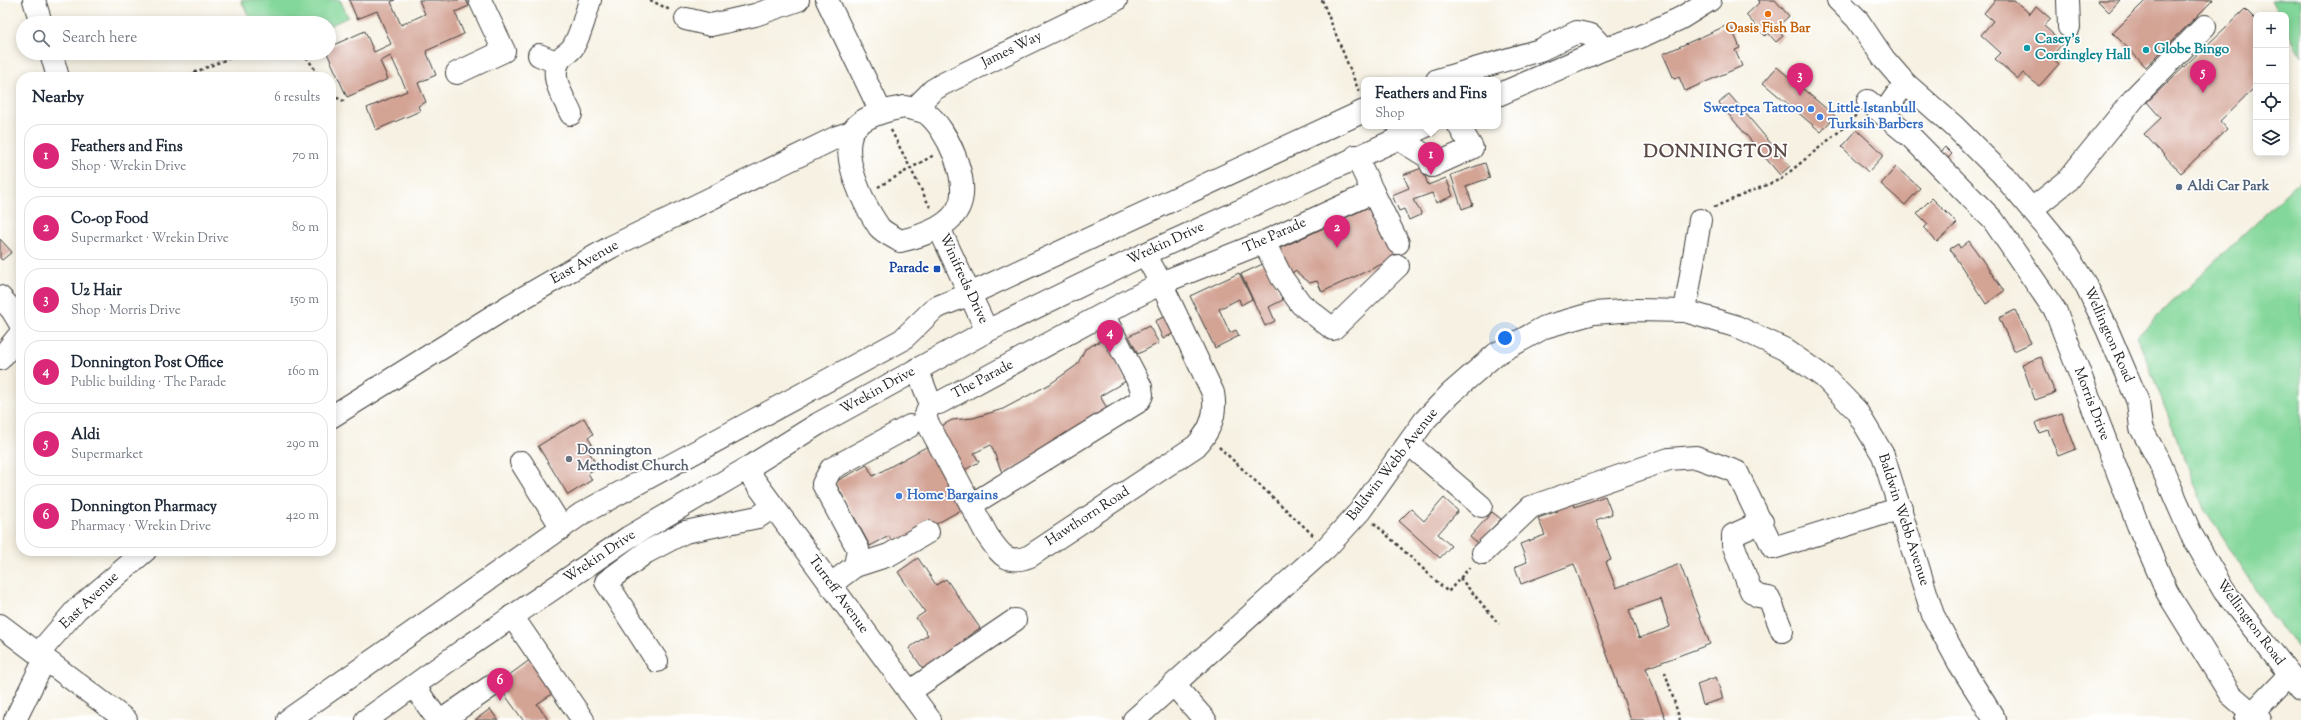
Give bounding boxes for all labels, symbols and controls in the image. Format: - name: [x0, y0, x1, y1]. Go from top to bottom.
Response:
- marker: Oasis Fish Bar: [1763, 9, 1773, 19]
- map controls: [2253, 12, 2289, 156]
- button: +: [2253, 12, 2289, 48]
- search box: [16, 16, 336, 60]
- place label: Oasis Fish Bar: [1726, 19, 1811, 39]
- icon: search: [30, 27, 52, 49]
- street label: James Way: [978, 27, 1046, 74]
- text: Search here: [62, 28, 137, 49]
- place label: Casey’s Cordingley Hall: [2035, 30, 2131, 66]
- place label: Globe Bingo: [2154, 40, 2230, 60]
- marker: Casey’s Cordingley Hall: [2022, 43, 2032, 53]
- marker: Globe Bingo: [2141, 45, 2151, 55]
- button: −: [2253, 48, 2289, 84]
- pin: 5: [2190, 60, 2216, 93]
- pin: 3: [1787, 63, 1813, 96]
- popup: [1361, 77, 1501, 129]
- text: Feathers and Fins: [1375, 84, 1487, 105]
- button: locate: [2253, 84, 2289, 120]
- text: Nearby: [32, 86, 84, 110]
- text: 6 results: [274, 89, 320, 107]
- place label: Sweetpea Tattoo: [1703, 99, 1803, 119]
- place label: Little Istanbull Turksih Barbers: [1828, 99, 1924, 135]
- marker: Sweetpea Tattoo: [1806, 104, 1816, 114]
- text: Shop: [1375, 105, 1405, 123]
- marker: Little Istanbull Turksih Barbers: [1815, 112, 1825, 122]
- button: layers: [2253, 120, 2289, 156]
- text: Feathers and Fins: [71, 137, 183, 158]
- district label: DONNINGTON: [1643, 140, 1789, 166]
- pin: 1: [1418, 142, 1444, 175]
- text: 1: [44, 147, 48, 165]
- text: 70 m: [292, 147, 319, 165]
- text: Shop · Wrekin Drive: [71, 158, 186, 176]
- place label: Aldi Car Park: [2187, 177, 2270, 197]
- marker: Aldi Car Park: [2174, 182, 2184, 192]
- text: Co-op Food: [71, 209, 149, 230]
- street label: The Parade: [1240, 213, 1310, 259]
- pin: 2: [1324, 215, 1350, 248]
- street label: Wrekin Drive: [1124, 217, 1208, 271]
- text: 2: [43, 219, 49, 237]
- text: 80 m: [292, 219, 319, 237]
- text: Supermarket · Wrekin Drive: [71, 230, 229, 248]
- street label: Winifreds Drive: [933, 231, 993, 327]
- street label: East Avenue: [547, 236, 623, 290]
- place label: Parade: [889, 259, 929, 279]
- marker: Parade: [932, 264, 942, 274]
- text: U2 Hair: [71, 281, 122, 302]
- street label: Wellington Road: [2078, 284, 2138, 386]
- text: 3: [43, 291, 49, 309]
- text: 150 m: [290, 291, 319, 309]
- text: Shop · Morris Drive: [71, 302, 181, 320]
- pin: 4: [1097, 320, 1123, 353]
- your location: [1495, 328, 1515, 348]
- text: Donnington Post Office: [71, 353, 223, 374]
- street label: The Parade: [949, 355, 1017, 405]
- street label: Wrekin Drive: [837, 362, 919, 420]
- text: 4: [43, 363, 49, 381]
- text: 160 m: [288, 363, 319, 381]
- street label: Morris Drive: [2068, 364, 2114, 444]
- text: Public building · The Parade: [71, 374, 226, 392]
- street label: Baldwin Webb Avenue: [1343, 404, 1443, 526]
- text: Aldi: [71, 425, 100, 446]
- text: 5: [44, 435, 48, 453]
- text: 290 m: [286, 435, 319, 453]
- place label: Donnington Methodist Church: [577, 441, 690, 477]
- text: Supermarket: [71, 446, 143, 464]
- street label: Baldwin Webb Avenue: [1872, 451, 1934, 589]
- marker: Donnington Methodist Church: [564, 454, 574, 464]
- street label: Hawthorn Road: [1042, 482, 1134, 552]
- place label: Home Bargains: [907, 486, 999, 506]
- marker: Home Bargains: [894, 491, 904, 501]
- text: Donnington Pharmacy: [71, 497, 217, 518]
- text: 6: [43, 507, 49, 525]
- text: 420 m: [286, 507, 319, 525]
- text: Pharmacy · Wrekin Drive: [71, 518, 211, 536]
- street label: Wrekin Drive: [560, 526, 640, 588]
- street label: Turreff Avenue: [803, 552, 873, 638]
- street label: East Avenue: [56, 568, 124, 634]
- street label: Wellington Road: [2211, 576, 2289, 670]
- pin: 6: [487, 668, 513, 701]

